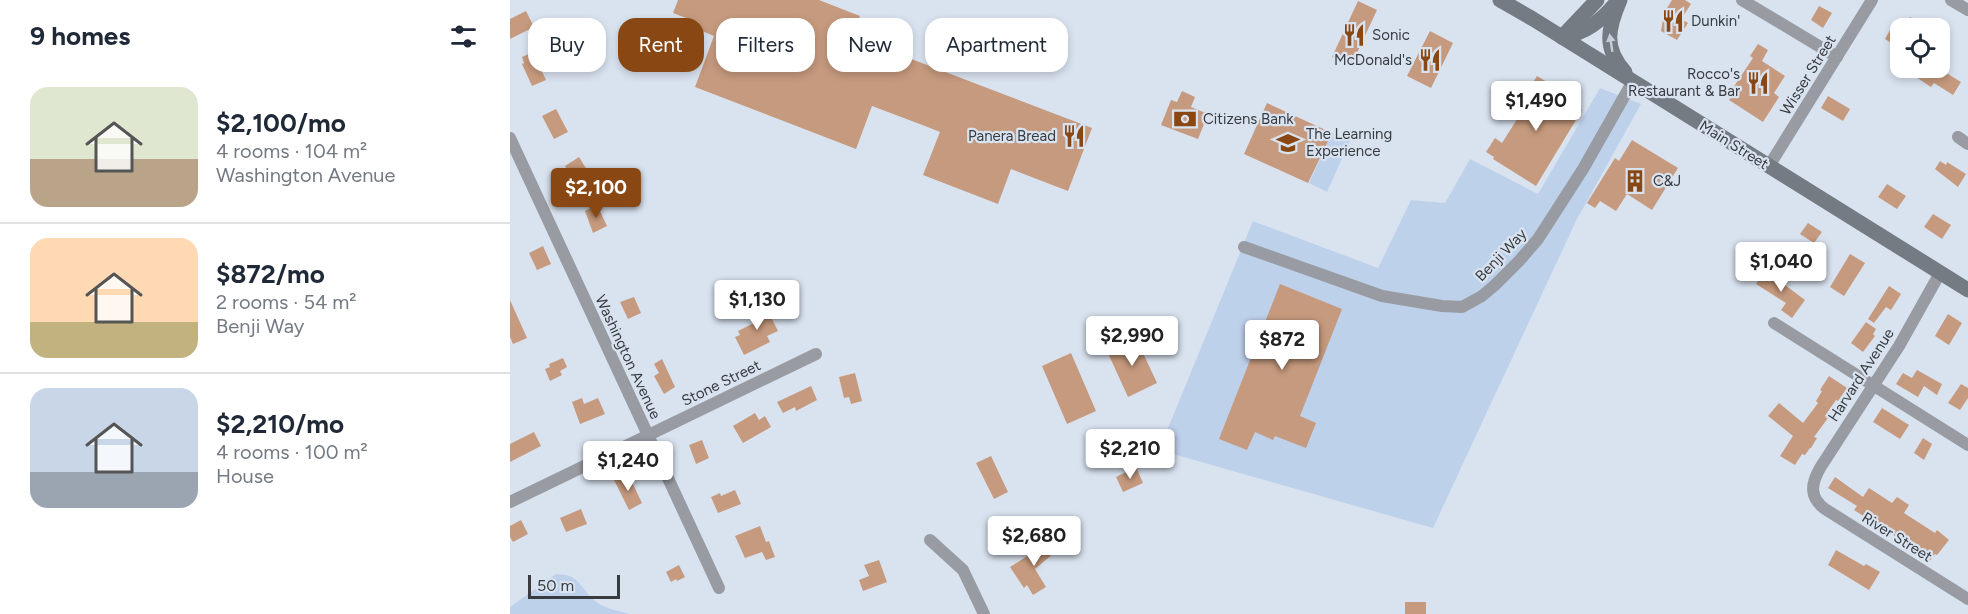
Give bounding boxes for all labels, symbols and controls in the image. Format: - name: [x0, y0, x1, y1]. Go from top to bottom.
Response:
- restaurant icon: Dunkin': [1660, 8, 1686, 34]
- place label: Dunkin': [1691, 12, 1740, 30]
- chip: Buy: [528, 18, 606, 72]
- chip: Rent: [618, 18, 704, 72]
- chip: Filters: [716, 18, 815, 72]
- chip: New: [827, 18, 913, 72]
- chip: Apartment: [925, 18, 1068, 72]
- map controls: [1890, 18, 1950, 78]
- button: locate: [1890, 18, 1950, 78]
- text: 9 homes: [30, 20, 130, 52]
- icon: filters: [447, 20, 480, 53]
- restaurant icon: Sonic: [1341, 22, 1367, 48]
- place label: Sonic: [1372, 26, 1410, 44]
- street label: Wisser Street: [1776, 31, 1840, 118]
- one-way arrow: [1606, 33, 1615, 52]
- restaurant icon: McDonald's: [1417, 47, 1443, 73]
- place label: McDonald's: [1334, 51, 1412, 69]
- place label: Rocco's Restaurant & Bar: [1628, 65, 1740, 100]
- restaurant icon: Rocco's Restaurant & Bar: [1745, 70, 1771, 96]
- pin: $1,490: [1487, 81, 1585, 132]
- text: $1,490: [1505, 88, 1567, 112]
- bank icon: Citizens Bank: [1172, 106, 1198, 132]
- text: $2,100/mo: [216, 107, 346, 139]
- place label: Citizens Bank: [1203, 110, 1294, 128]
- icon: home: [78, 111, 150, 183]
- street label: Main Street: [1696, 117, 1772, 173]
- restaurant icon: Panera Bread: [1061, 123, 1087, 149]
- place label: The Learning Experience: [1306, 125, 1392, 160]
- place label: Panera Bread: [968, 127, 1056, 145]
- school or university icon: The Learning Experience: [1275, 130, 1301, 156]
- text: 4 rooms · 104 m²: [216, 139, 367, 163]
- text: Washington Avenue: [216, 163, 395, 187]
- pin: $2,100: [547, 168, 645, 219]
- building icon: C&J: [1622, 168, 1648, 194]
- place label: C&J: [1653, 172, 1681, 190]
- text: $2,100: [565, 175, 627, 199]
- street label: Benji Way: [1472, 225, 1531, 285]
- pin: $1,040: [1732, 242, 1830, 293]
- text: $1,040: [1749, 249, 1813, 273]
- text: $872/mo: [216, 258, 325, 290]
- icon: home: [78, 262, 150, 334]
- pin: $1,130: [708, 280, 806, 331]
- text: $1,130: [728, 287, 786, 311]
- text: 2 rooms · 54 m²: [216, 290, 356, 314]
- street label: Washington Avenue: [591, 292, 665, 422]
- text: Benji Way: [216, 314, 304, 338]
- pin: $2,990: [1083, 316, 1181, 367]
- pin: $872: [1246, 320, 1318, 371]
- text: $2,990: [1100, 323, 1164, 347]
- street label: Harvard Avenue: [1824, 325, 1898, 425]
- text: $872: [1259, 327, 1305, 351]
- street label: Stone Street: [678, 356, 764, 410]
- text: $2,210/mo: [216, 408, 344, 440]
- icon: home: [78, 412, 150, 484]
- pin: $2,210: [1081, 429, 1179, 480]
- text: $2,210: [1100, 436, 1160, 460]
- text: 4 rooms · 100 m²: [216, 440, 368, 464]
- pin: $1,240: [579, 441, 677, 492]
- text: $1,240: [597, 448, 659, 472]
- text: House: [216, 464, 274, 488]
- street label: River Street: [1859, 508, 1936, 566]
- pin: $2,680: [985, 516, 1083, 567]
- text: $2,680: [1002, 523, 1066, 547]
- scale bar: [528, 572, 620, 600]
- text: 50 m: [537, 576, 574, 595]

